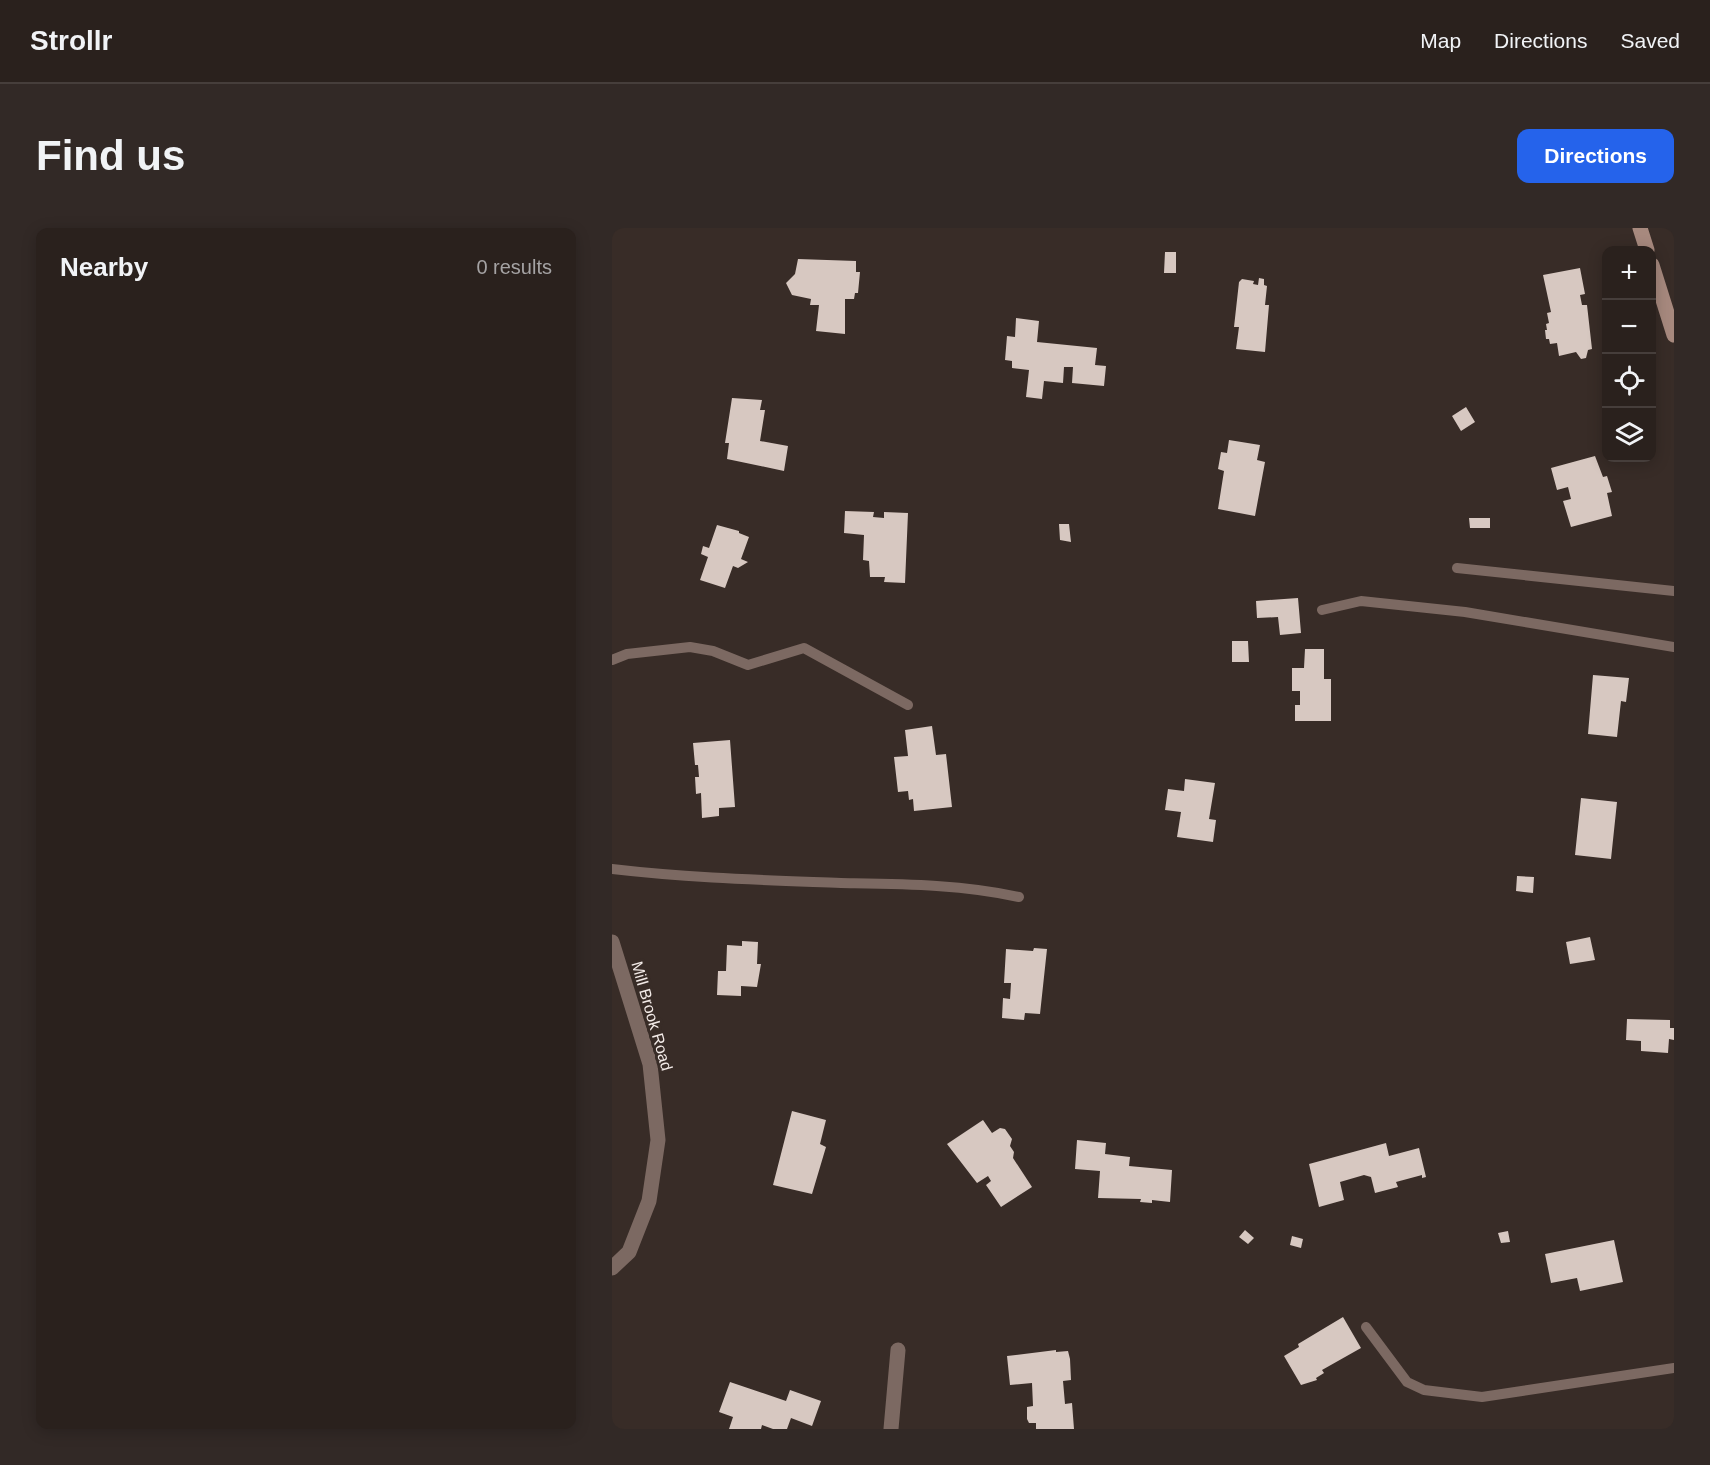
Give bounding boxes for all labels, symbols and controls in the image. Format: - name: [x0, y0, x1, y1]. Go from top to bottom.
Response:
- text: Strollr: [30, 25, 112, 56]
- text: Map: [1420, 29, 1461, 52]
- text: Directions: [1494, 29, 1587, 52]
- text: Saved: [1620, 29, 1680, 52]
- button: Directions: [1517, 129, 1674, 183]
- text: Find us: [36, 132, 185, 179]
- map controls: [1602, 246, 1656, 462]
- button: +: [1602, 246, 1656, 300]
- text: Nearby: [60, 252, 148, 282]
- text: 0 results: [476, 256, 552, 278]
- button: −: [1602, 300, 1656, 354]
- button: locate: [1602, 354, 1656, 408]
- button: layers: [1602, 408, 1656, 462]
- street label: Mill Brook Road: [628, 959, 676, 1073]

